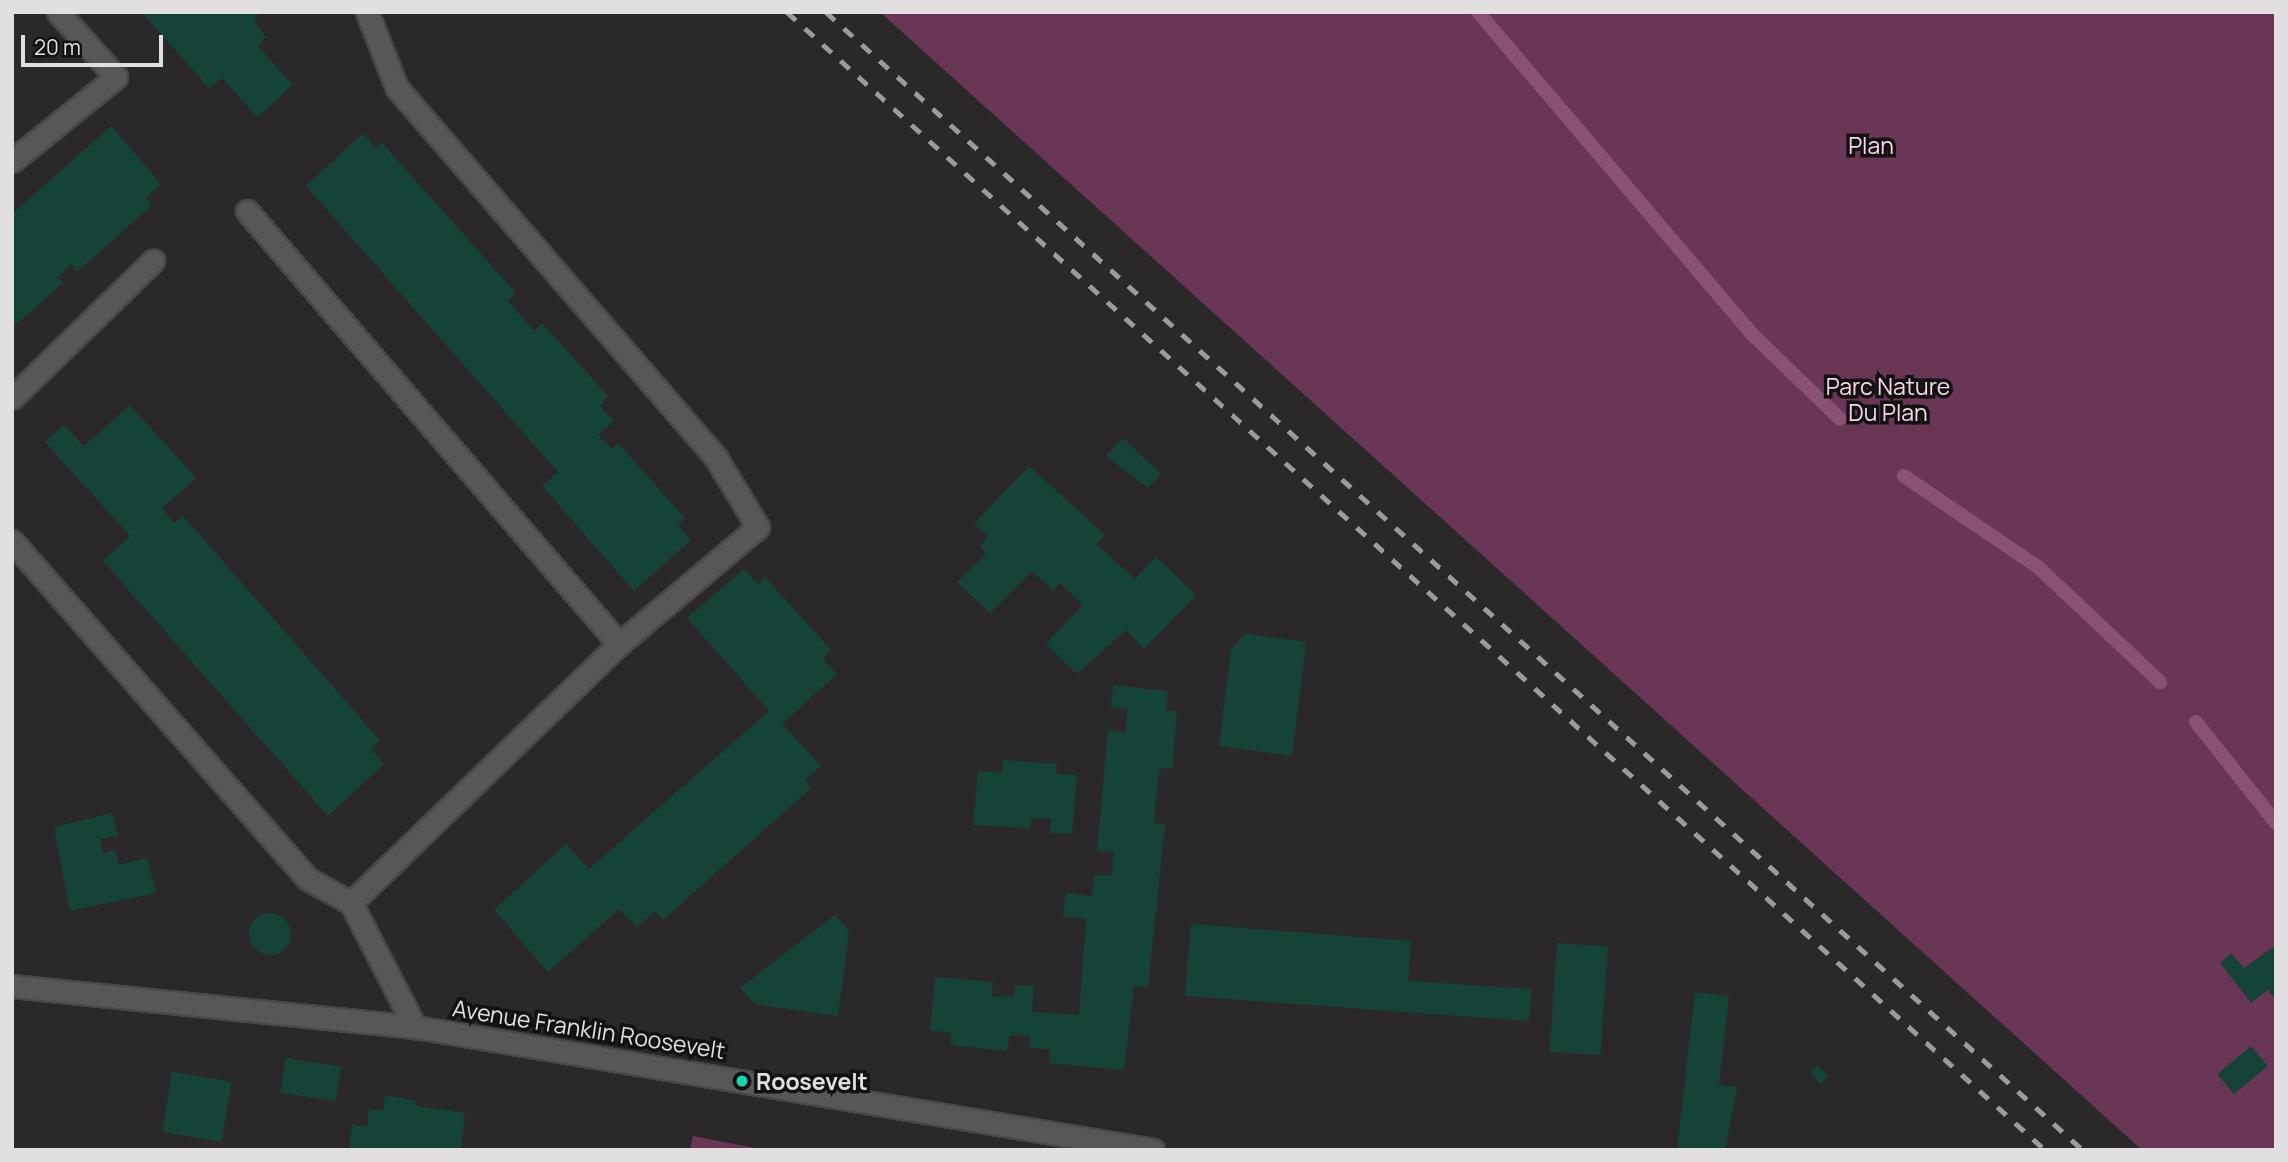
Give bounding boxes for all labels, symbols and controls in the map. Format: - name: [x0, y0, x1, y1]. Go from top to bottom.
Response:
- scale bar: [24, 21, 166, 65]
- text: 20 m: [34, 33, 81, 61]
- park label: Plan: [1848, 131, 1894, 159]
- park label: Parc Nature Du Plan: [1826, 372, 1950, 426]
- street label: Avenue Franklin Roosevelt: [451, 994, 727, 1064]
- place label: Roosevelt: [756, 1067, 868, 1095]
- marker: Roosevelt: [734, 1073, 750, 1089]

